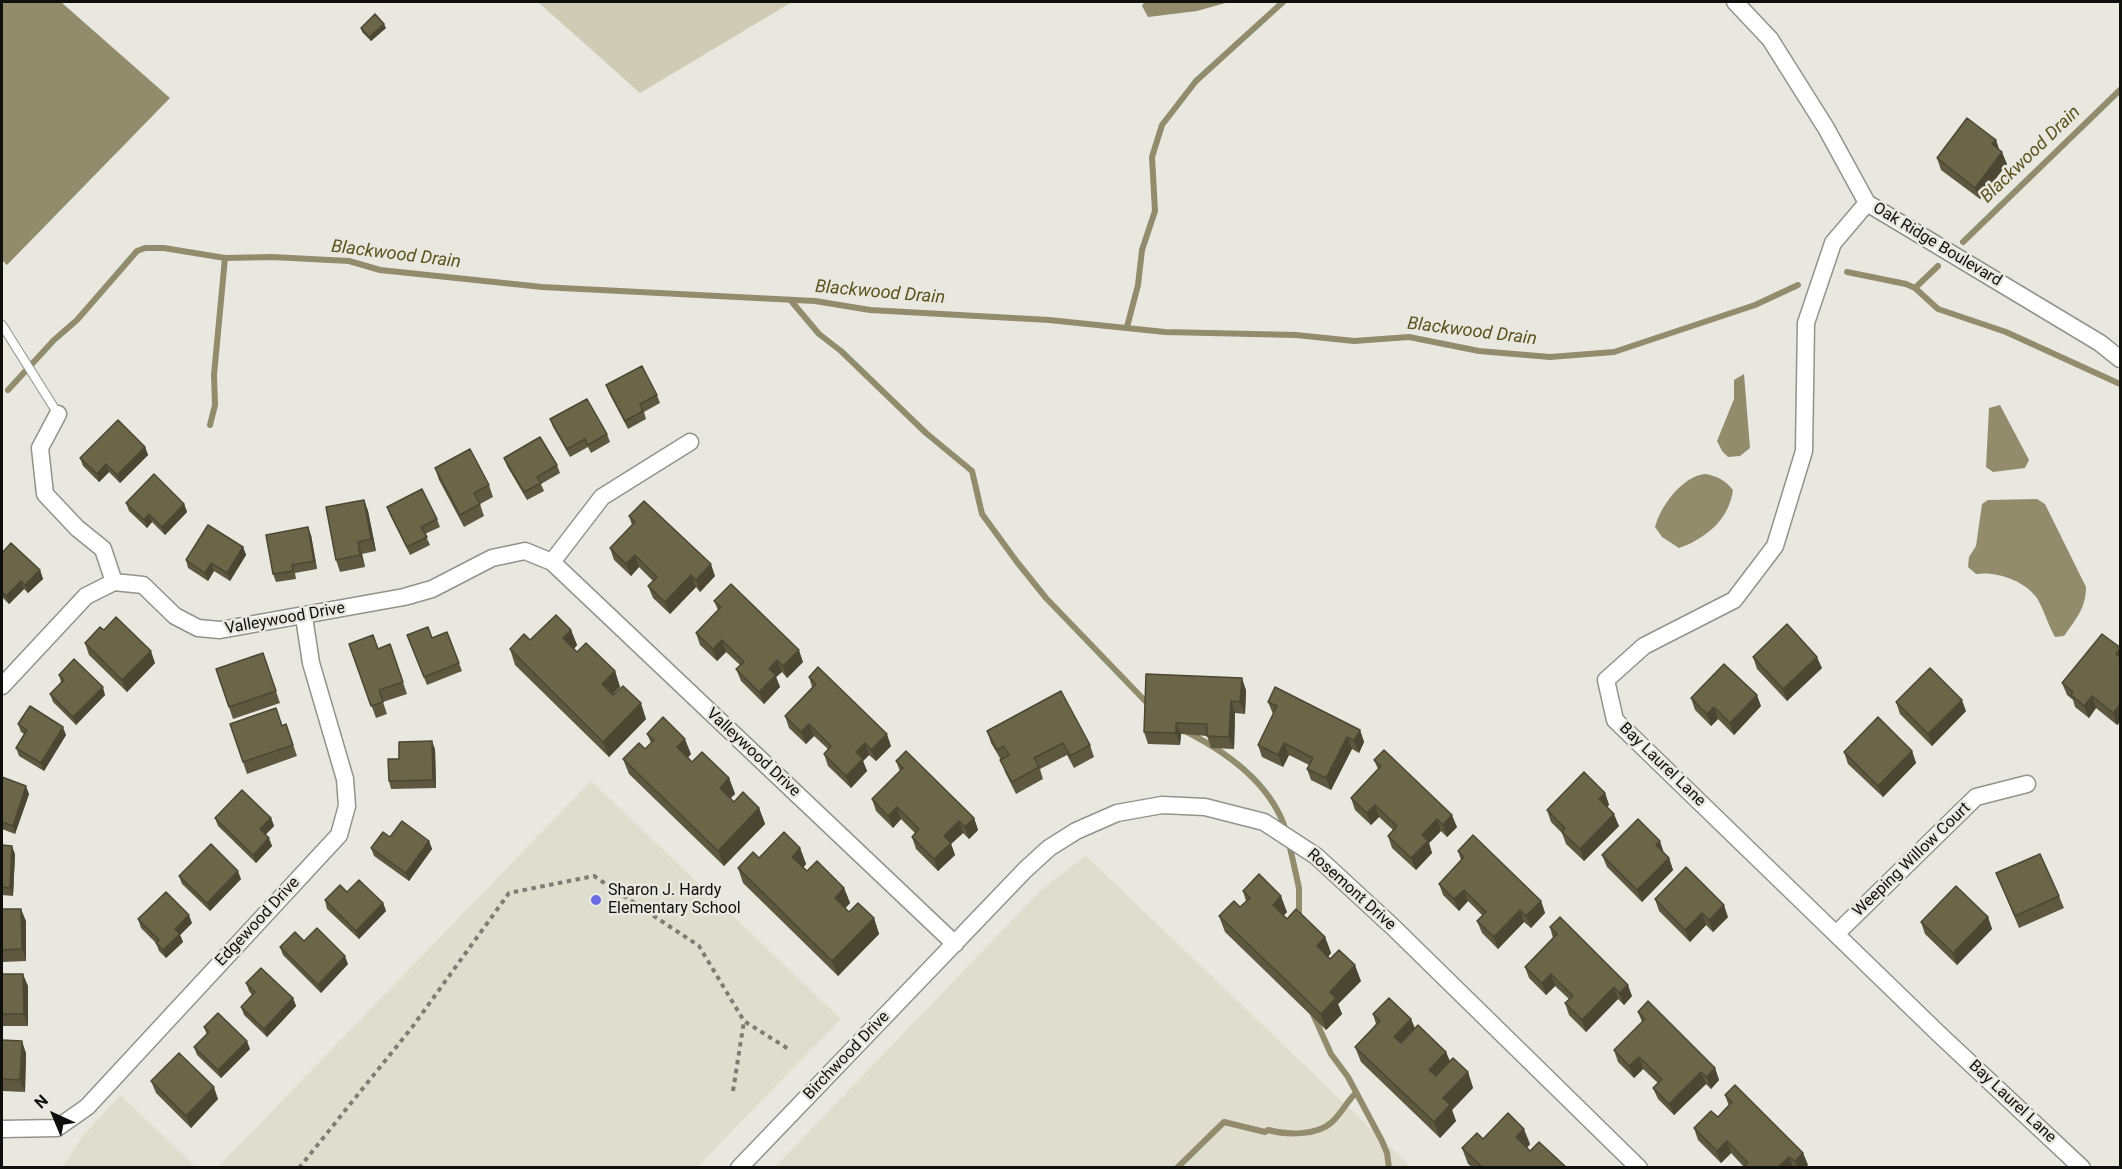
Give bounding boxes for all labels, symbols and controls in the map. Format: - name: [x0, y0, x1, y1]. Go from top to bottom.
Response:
- water label: Blackwood Drain: [1977, 102, 2085, 208]
- street label: Oak Ridge Boulevard: [1869, 199, 2005, 291]
- water label: Blackwood Drain: [330, 236, 462, 274]
- water label: Blackwood Drain: [814, 277, 946, 309]
- water label: Blackwood Drain: [1406, 313, 1538, 351]
- street label: Valleywood Drive: [224, 599, 346, 639]
- street label: Valleywood Drive: [702, 705, 804, 801]
- street label: Bay Laurel Lane: [1615, 719, 1709, 811]
- street label: Weeping Willow Court: [1849, 799, 1975, 921]
- street label: Rosemont Drive: [1303, 845, 1399, 935]
- street label: Edgewood Drive: [212, 874, 304, 970]
- place label: Sharon J. Hardy Elementary School: [608, 881, 741, 919]
- marker: Sharon J. Hardy Elementary School: [589, 893, 603, 907]
- street label: Birchwood Drive: [800, 1008, 894, 1104]
- street label: Bay Laurel Lane: [1964, 1057, 2060, 1147]
- north arrow: [24, 1085, 84, 1145]
- text: N: [30, 1091, 52, 1112]

